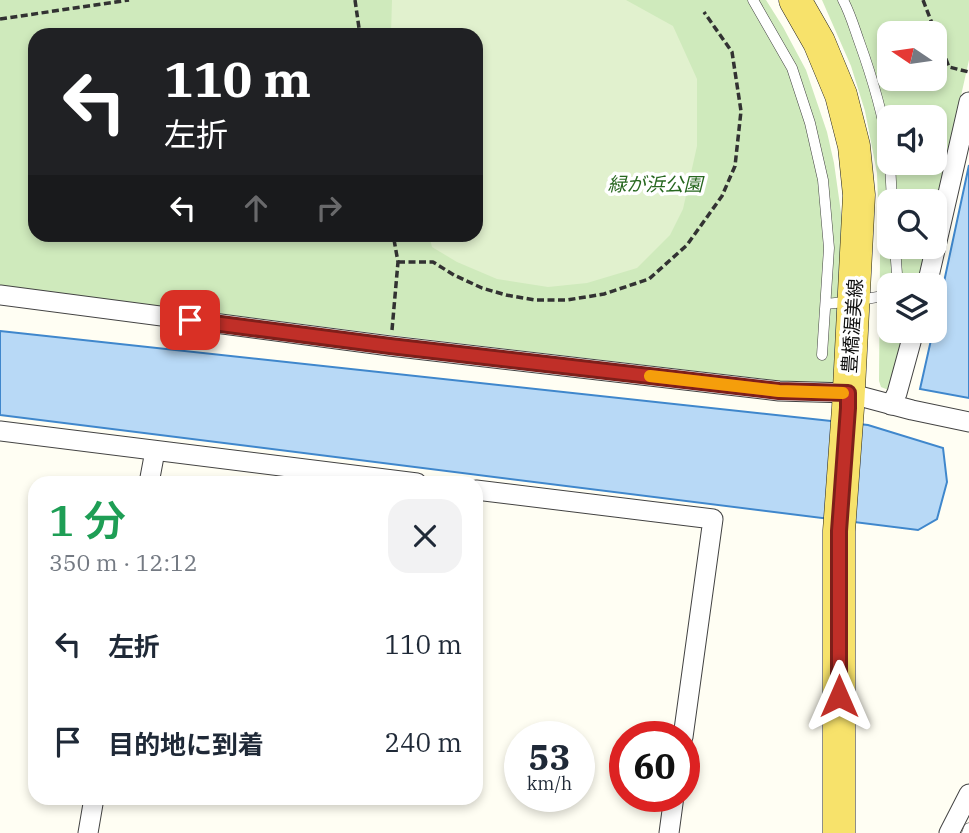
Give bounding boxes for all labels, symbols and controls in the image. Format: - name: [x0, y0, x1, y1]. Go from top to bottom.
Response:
- north arrow: [877, 21, 947, 91]
- map controls: [877, 21, 947, 343]
- text: 110 m: [164, 47, 311, 110]
- icon: left: [49, 56, 140, 147]
- button: sound: [877, 105, 947, 175]
- text: 左折: [164, 113, 228, 155]
- park label: 緑が浜公園: [607, 172, 705, 196]
- icon: left: [164, 189, 202, 227]
- icon: ahead: [237, 189, 275, 227]
- icon: right: [310, 189, 348, 227]
- button: search: [877, 189, 947, 259]
- button: layers: [877, 273, 947, 343]
- street label: 豊橋渥美線: [837, 278, 867, 374]
- pin: [160, 290, 220, 350]
- icon: arrive: [171, 301, 209, 339]
- text: 1 分: [49, 493, 126, 548]
- button: close: [388, 499, 462, 573]
- text: 350 m · 12:12: [49, 547, 198, 577]
- icon: left: [49, 625, 87, 663]
- text: 110 m: [384, 627, 462, 661]
- text: 左折: [108, 629, 160, 663]
- position arrow: [802, 659, 876, 733]
- speed limit sign: 60: [609, 721, 700, 812]
- icon: arrive: [49, 723, 87, 761]
- text: 240 m: [384, 725, 462, 759]
- text: 目的地に到着: [108, 727, 264, 761]
- text: 53: [528, 734, 571, 780]
- text: km/h: [527, 772, 572, 795]

